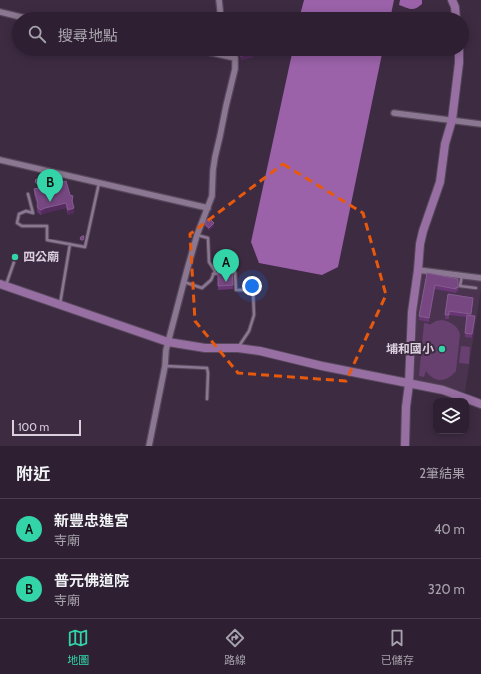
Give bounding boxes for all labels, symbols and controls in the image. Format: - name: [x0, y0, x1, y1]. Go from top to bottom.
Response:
- search box: [12, 12, 469, 56]
- icon: search: [26, 23, 48, 45]
- text: 搜尋地點: [58, 27, 118, 45]
- pin: B: [37, 169, 63, 202]
- place label: 四公廟: [23, 249, 59, 264]
- pin: A: [213, 249, 239, 282]
- marker: 四公廟: [10, 252, 20, 262]
- your location: [242, 276, 262, 296]
- place label: 埔和國小: [386, 341, 434, 356]
- marker: 埔和國小: [437, 344, 447, 354]
- map controls: [433, 398, 469, 434]
- button: layers: [433, 398, 469, 434]
- scale bar: [12, 418, 81, 437]
- text: 100 m: [18, 420, 49, 434]
- text: 附近: [16, 464, 50, 484]
- text: 2筆結果: [419, 465, 465, 481]
- text: 新豐忠進宮: [54, 512, 129, 530]
- text: A: [25, 521, 33, 537]
- text: 40 m: [434, 521, 465, 537]
- text: 寺廟: [54, 532, 80, 548]
- text: 普元佛道院: [54, 572, 129, 590]
- text: B: [25, 581, 33, 597]
- text: 320 m: [428, 581, 465, 597]
- text: 寺廟: [54, 592, 80, 608]
- tab: 地圖: [67, 627, 89, 667]
- tab: 路線: [224, 627, 246, 667]
- tab: 已儲存: [381, 627, 414, 667]

